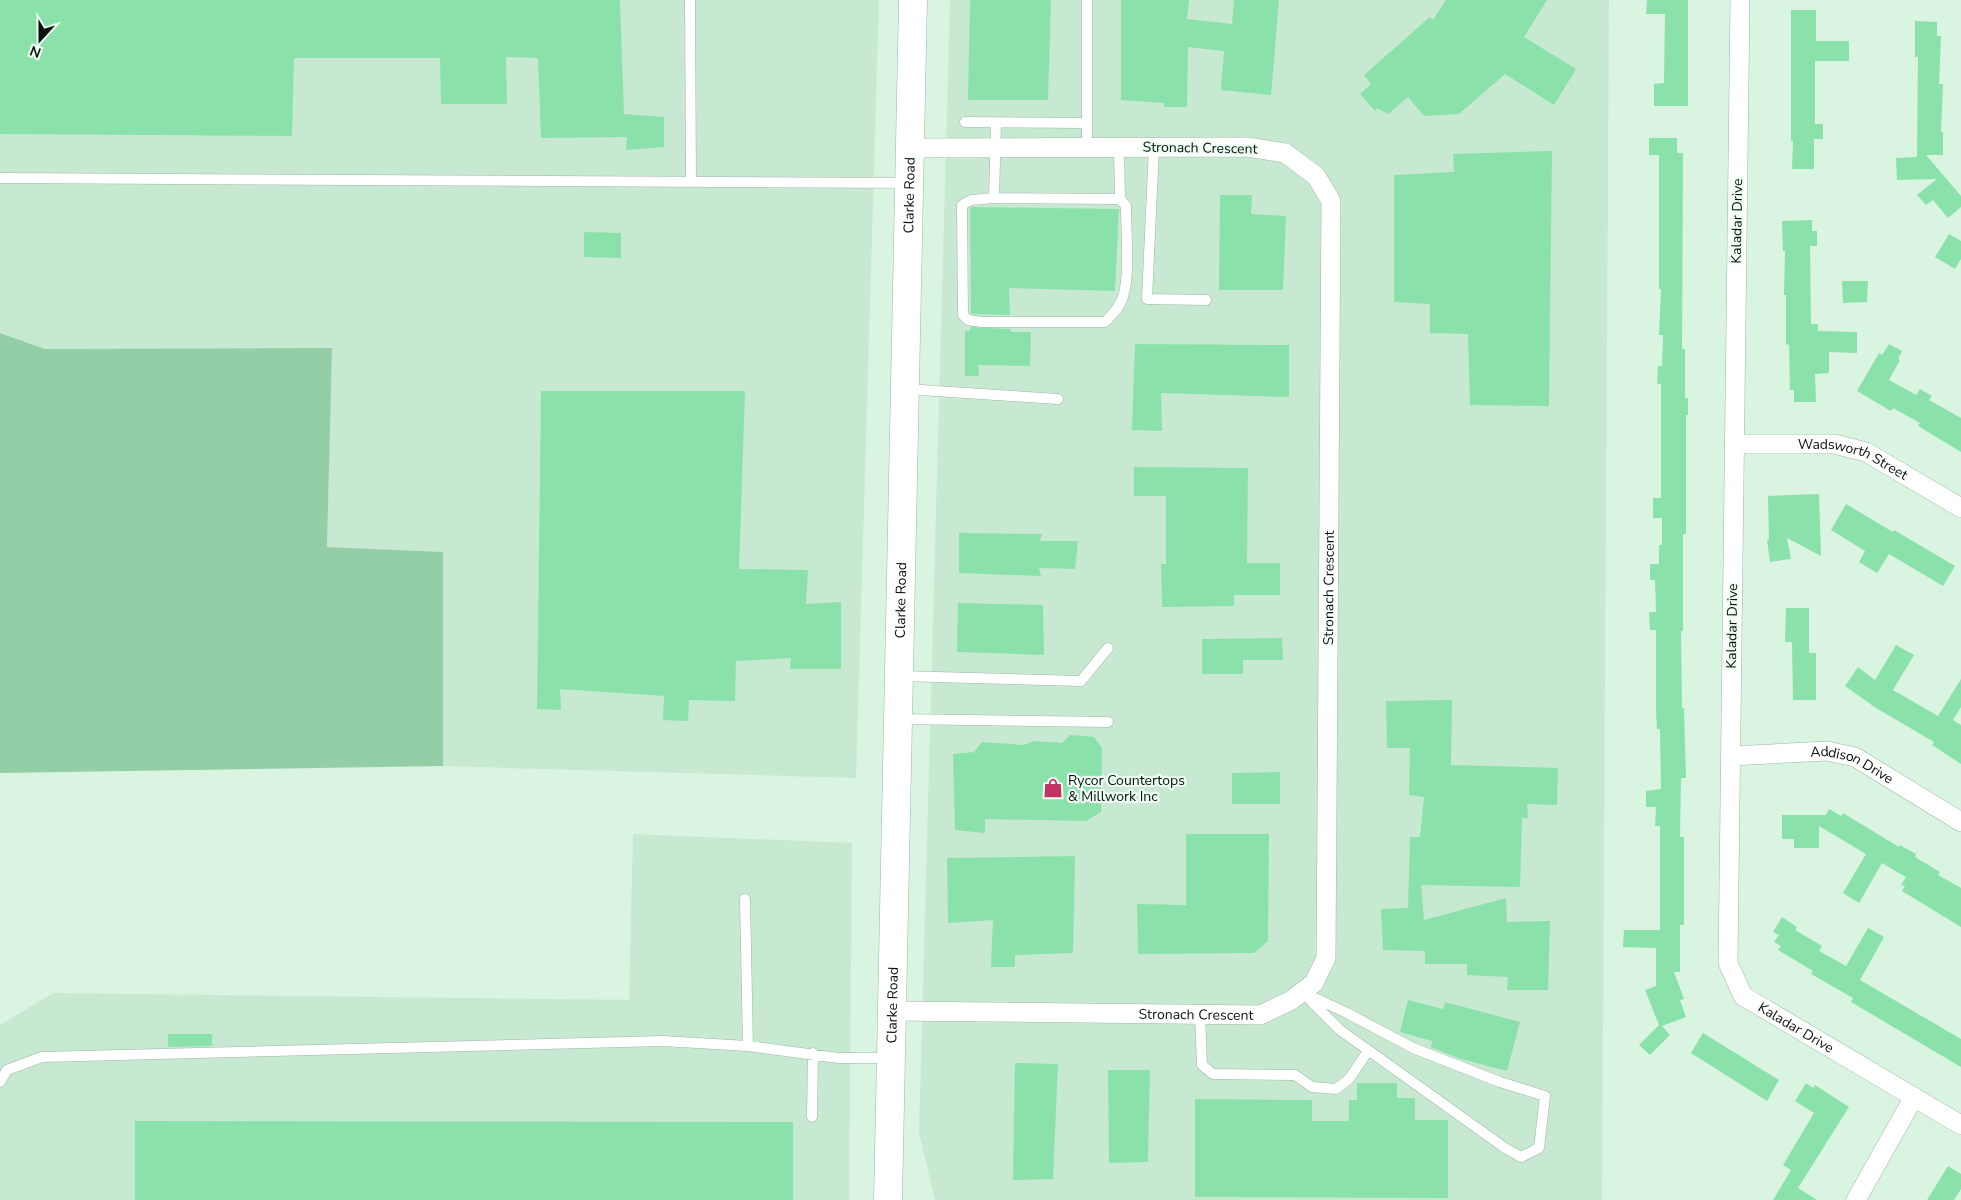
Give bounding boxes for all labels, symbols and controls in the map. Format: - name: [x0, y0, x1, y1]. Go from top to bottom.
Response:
- north arrow: [15, 15, 65, 65]
- text: N: [27, 41, 44, 62]
- street label: Stronach Crescent: [1142, 137, 1258, 159]
- street label: Clarke Road: [899, 157, 919, 234]
- street label: Kaladar Drive: [1727, 178, 1747, 264]
- street label: Wadsworth Street: [1798, 435, 1912, 484]
- street label: Stronach Crescent: [1319, 530, 1338, 645]
- street label: Clarke Road: [890, 562, 911, 639]
- street label: Kaladar Drive: [1722, 583, 1742, 669]
- street label: Addison Drive: [1810, 741, 1897, 788]
- place label: Rycor Countertops & Millwork Inc: [1068, 771, 1185, 806]
- shop icon: Rycor Countertops & Millwork Inc: [1042, 777, 1064, 799]
- street label: Clarke Road: [882, 967, 902, 1043]
- street label: Kaladar Drive: [1755, 998, 1838, 1057]
- street label: Stronach Crescent: [1138, 1004, 1254, 1024]

